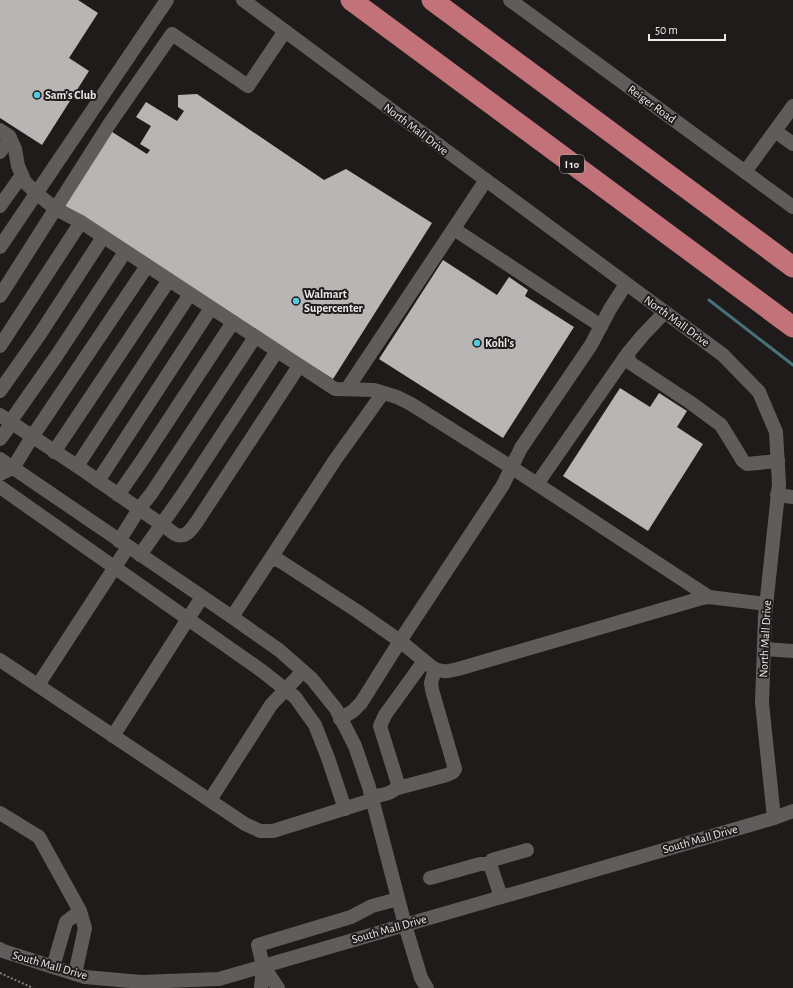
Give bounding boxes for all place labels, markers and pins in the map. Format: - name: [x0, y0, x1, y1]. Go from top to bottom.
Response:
- place label: Sam's Club: [45, 89, 96, 101]
- marker: Sam's Club: [32, 90, 42, 100]
- place label: Walmart Supercenter: [304, 288, 364, 314]
- marker: Walmart Supercenter: [291, 296, 301, 306]
- place label: Kohl's: [485, 337, 515, 349]
- marker: Kohl's: [472, 338, 482, 348]

